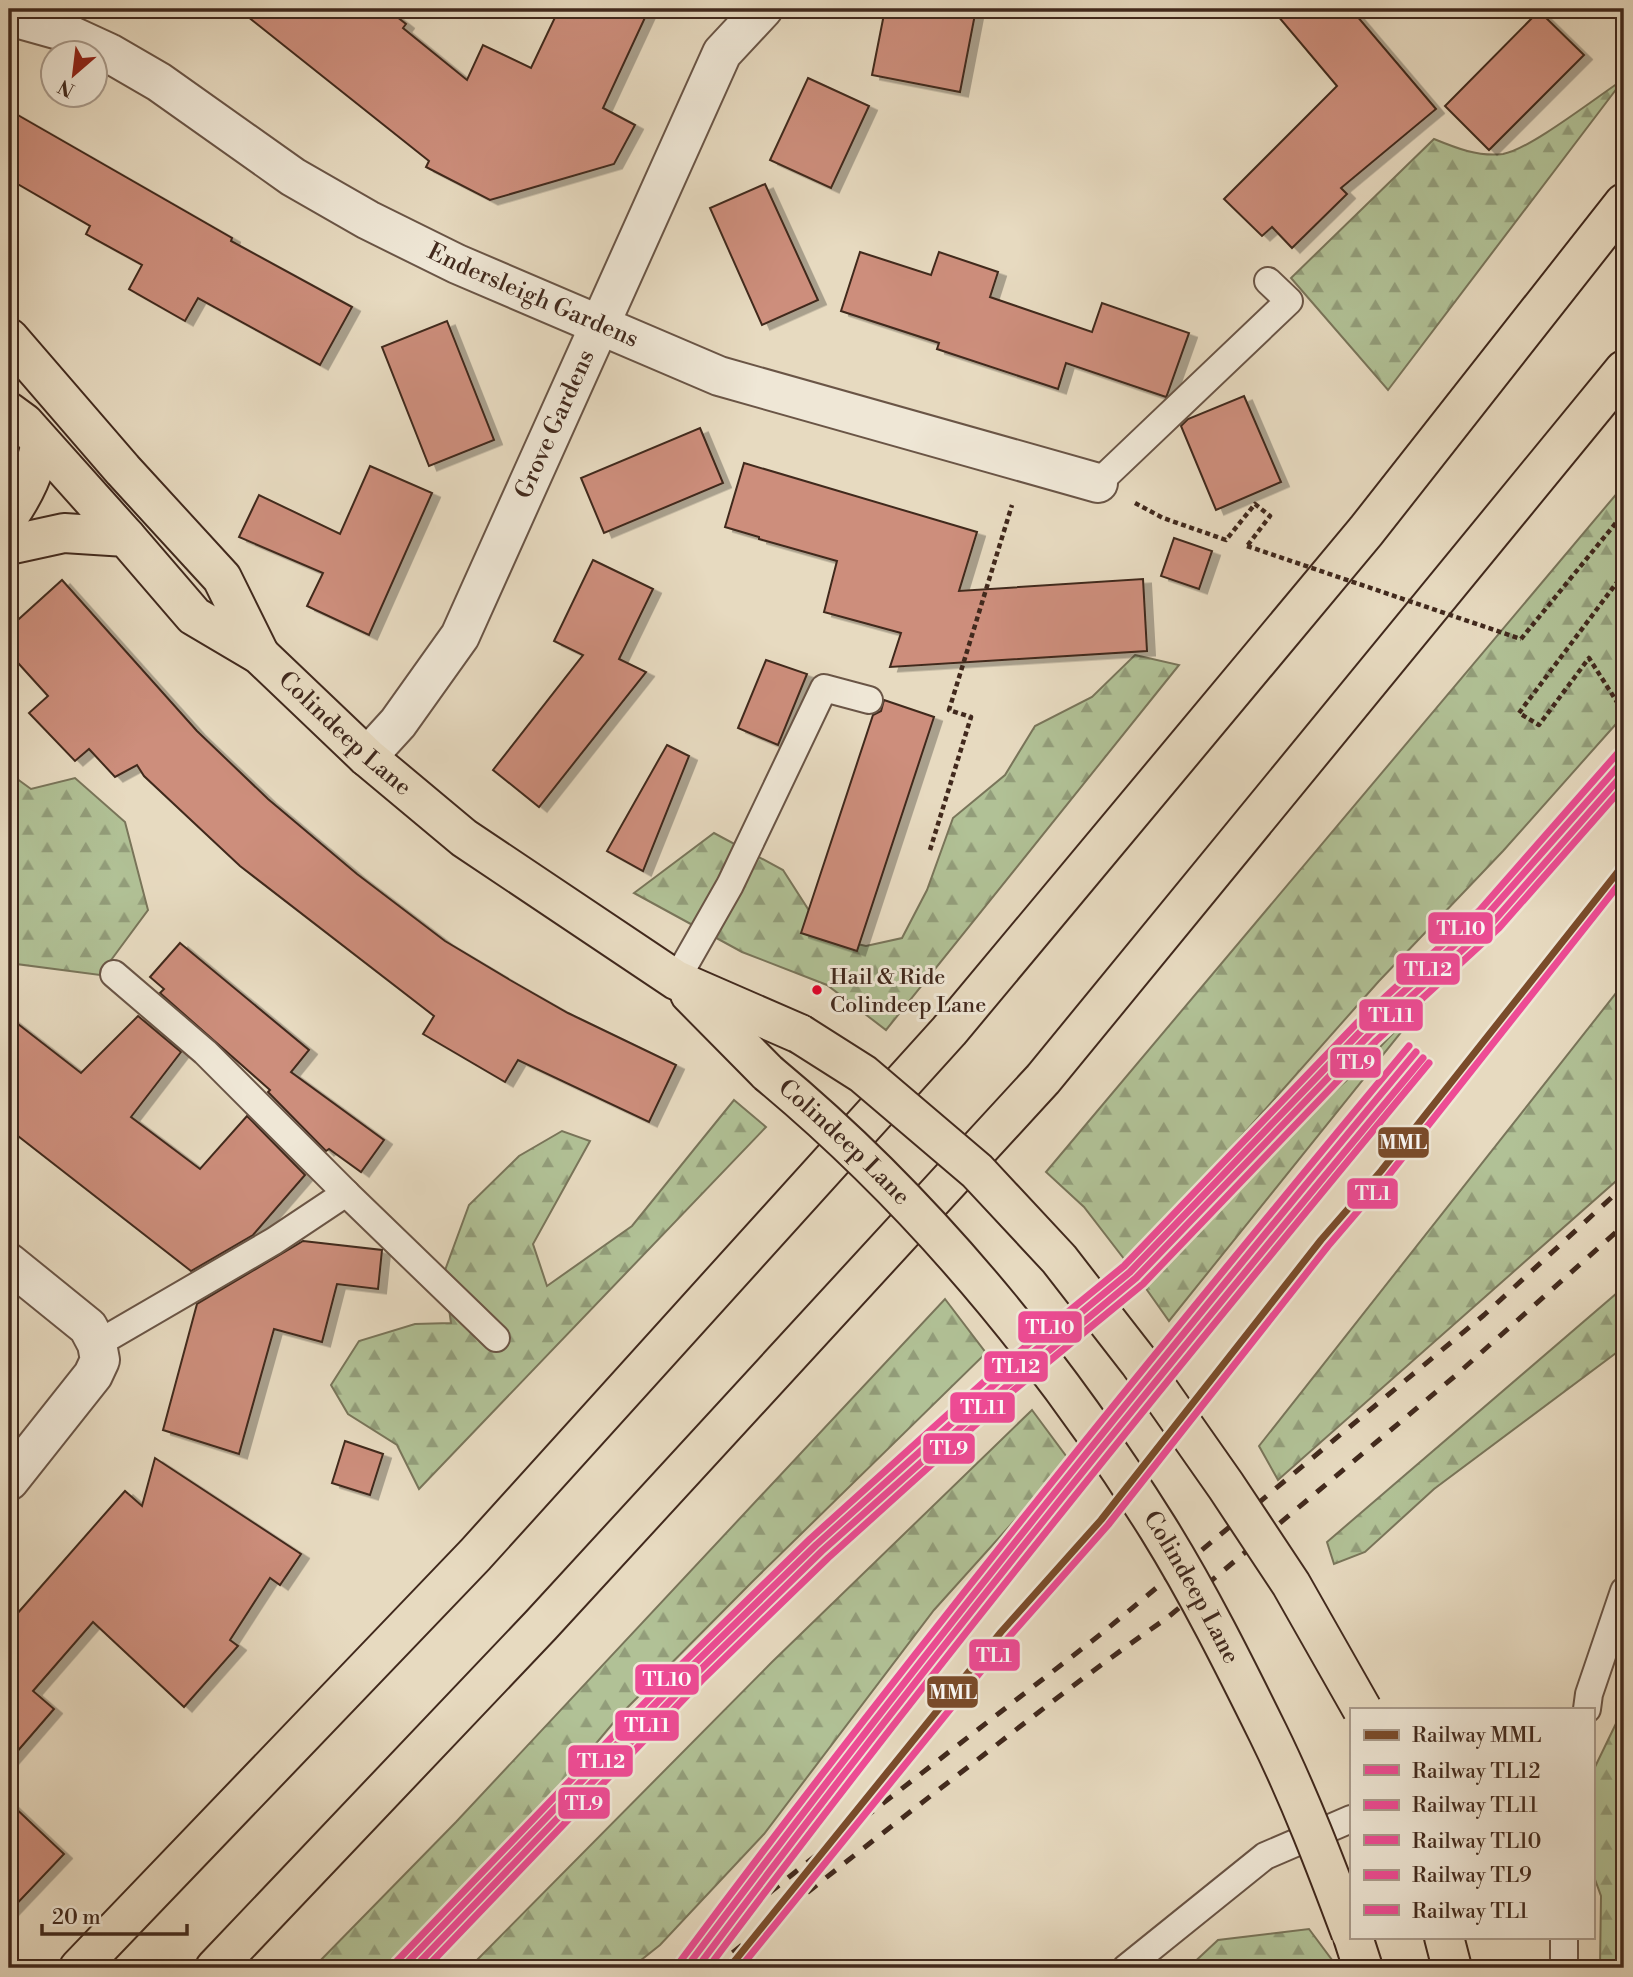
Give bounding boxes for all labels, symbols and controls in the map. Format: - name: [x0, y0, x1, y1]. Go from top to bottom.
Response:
- north arrow: [38, 38, 108, 108]
- text: N: [54, 74, 79, 102]
- street label: Endersleigh Gardens: [422, 237, 643, 355]
- street label: Grove Gardens: [509, 345, 602, 503]
- street label: Colindeep Lane: [272, 665, 417, 803]
- line badge: TL10: [1427, 911, 1494, 945]
- text: TL10: [1436, 917, 1486, 941]
- line badge: TL12: [1395, 952, 1461, 986]
- text: TL12: [1404, 958, 1452, 982]
- place label: Hail & Ride Colindeep Lane: [830, 964, 986, 1019]
- marker: Hail & Ride Colindeep Lane: [810, 983, 824, 997]
- line badge: TL11: [1358, 998, 1424, 1032]
- text: TL11: [1368, 1004, 1414, 1028]
- line badge: TL9: [1329, 1046, 1382, 1079]
- text: TL9: [1337, 1051, 1375, 1075]
- street label: Colindeep Lane: [772, 1073, 916, 1212]
- line badge: MML: [1377, 1126, 1430, 1159]
- text: MML: [1379, 1131, 1427, 1155]
- line badge: TL1: [1346, 1177, 1399, 1210]
- text: TL1: [1355, 1182, 1391, 1206]
- line badge: TL10: [1017, 1310, 1083, 1344]
- text: TL10: [1025, 1316, 1075, 1340]
- line badge: TL12: [983, 1350, 1049, 1383]
- text: TL12: [992, 1355, 1040, 1379]
- line badge: TL11: [949, 1391, 1016, 1424]
- text: TL11: [960, 1396, 1006, 1420]
- line badge: TL9: [922, 1432, 976, 1465]
- text: TL9: [930, 1437, 968, 1461]
- street label: Colindeep Lane: [1136, 1506, 1246, 1669]
- line badge: TL1: [968, 1638, 1021, 1672]
- text: TL1: [976, 1644, 1012, 1668]
- line badge: TL10: [634, 1663, 700, 1696]
- text: TL10: [642, 1668, 692, 1692]
- line badge: MML: [926, 1675, 979, 1709]
- text: MML: [929, 1681, 977, 1705]
- legend: [1350, 1708, 1594, 1938]
- line badge: TL11: [614, 1709, 680, 1742]
- text: TL11: [624, 1714, 670, 1738]
- text: Railway MML: [1412, 1723, 1541, 1749]
- line badge: TL12: [567, 1744, 634, 1778]
- text: TL12: [577, 1750, 625, 1774]
- text: Railway TL12: [1412, 1759, 1541, 1785]
- line badge: TL9: [557, 1786, 611, 1820]
- text: TL9: [565, 1792, 603, 1816]
- text: Railway TL11: [1412, 1793, 1538, 1819]
- text: Railway TL10: [1412, 1829, 1541, 1855]
- text: Railway TL9: [1412, 1863, 1532, 1889]
- scale bar: [42, 1893, 187, 1937]
- text: Railway TL1: [1412, 1899, 1528, 1925]
- text: 20 m: [52, 1905, 101, 1931]

